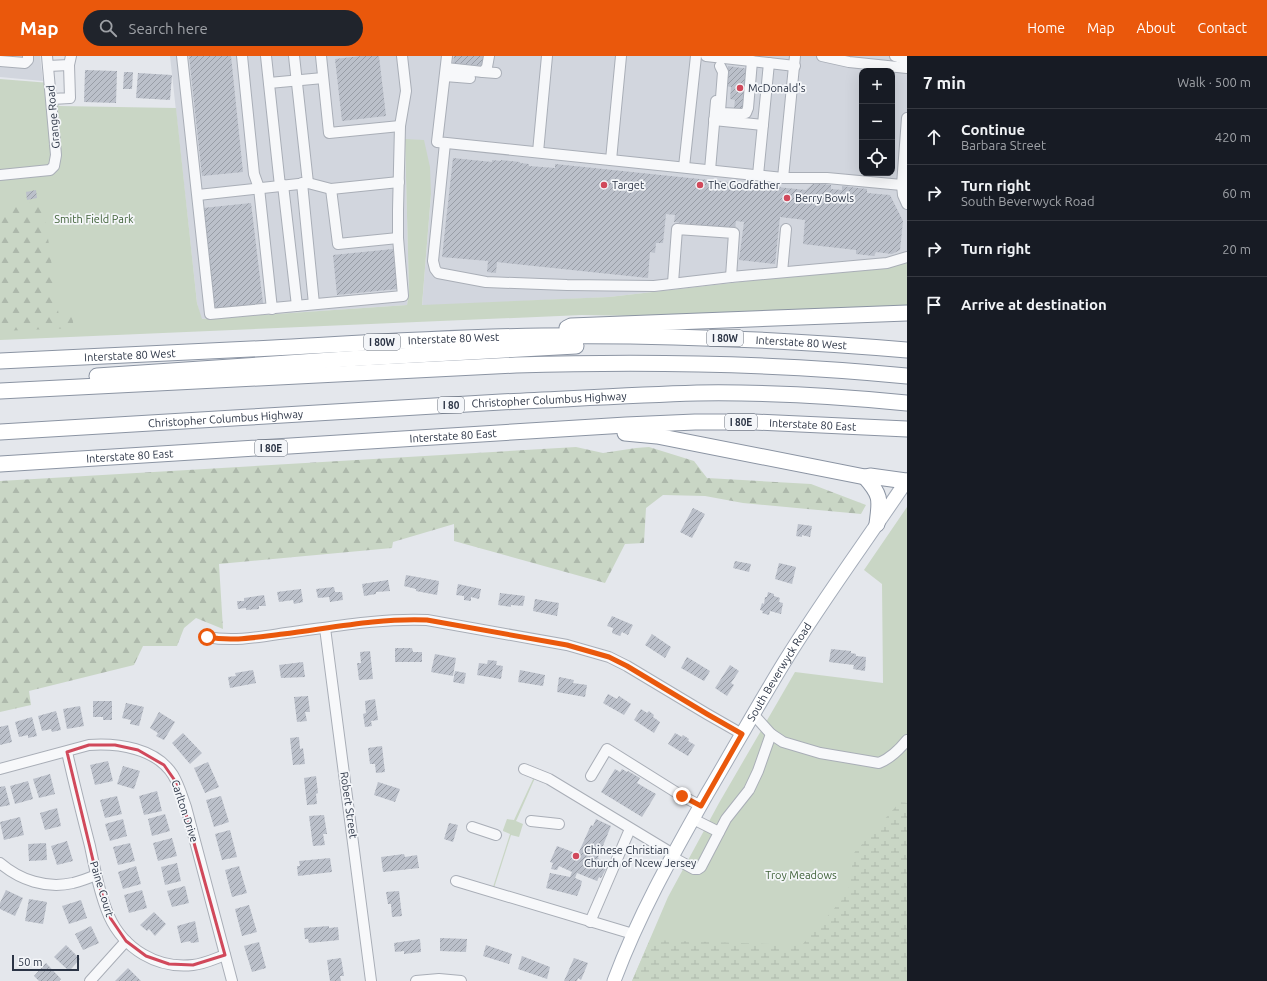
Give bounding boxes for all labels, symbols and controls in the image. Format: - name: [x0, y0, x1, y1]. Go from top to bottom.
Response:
- search box: [83, 10, 363, 46]
- text: Map: [20, 17, 59, 39]
- icon: search: [97, 17, 119, 39]
- text: Search here: [129, 20, 208, 37]
- text: Home: [1027, 20, 1065, 36]
- text: Map: [1087, 20, 1115, 36]
- text: About: [1137, 20, 1176, 36]
- text: Contact: [1198, 20, 1247, 36]
- map controls: [859, 68, 895, 176]
- button: +: [859, 68, 895, 104]
- text: 7 min: [923, 73, 966, 92]
- text: Walk · 500 m: [1177, 75, 1251, 89]
- place label: McDonald's: [748, 82, 806, 94]
- marker: McDonald's: [735, 83, 745, 93]
- street label: Grange Road: [44, 85, 62, 149]
- button: −: [859, 104, 895, 140]
- text: Continue: [961, 121, 1025, 138]
- icon: ahead: [923, 126, 945, 148]
- text: 420 m: [1215, 130, 1251, 144]
- text: Barbara Street: [961, 138, 1046, 152]
- button: locate: [859, 140, 895, 176]
- text: Turn right: [961, 177, 1031, 194]
- place label: Target: [612, 179, 645, 191]
- place label: The Godfather: [708, 179, 781, 191]
- marker: Target: [599, 180, 609, 190]
- marker: The Godfather: [695, 180, 705, 190]
- icon: right: [923, 182, 945, 204]
- text: 60 m: [1222, 186, 1251, 200]
- place label: Berry Bowls: [795, 192, 854, 204]
- marker: Berry Bowls: [782, 193, 792, 203]
- text: South Beverwyck Road: [961, 194, 1095, 208]
- park label: Smith Field Park: [54, 213, 134, 225]
- icon: right: [923, 238, 945, 260]
- text: Turn right: [961, 240, 1031, 257]
- text: 20 m: [1222, 242, 1251, 256]
- icon: arrive: [923, 294, 945, 316]
- text: Arrive at destination: [961, 296, 1107, 313]
- road number: I 80W: [707, 330, 743, 346]
- street label: Interstate 80 West: [407, 331, 500, 346]
- road number: I 80W: [364, 334, 400, 350]
- street label: Interstate 80 West: [755, 334, 848, 351]
- street label: Interstate 80 West: [84, 347, 177, 363]
- street label: Christopher Columbus Highway: [471, 390, 628, 410]
- road number: I 80: [438, 397, 464, 413]
- street label: Christopher Columbus Highway: [148, 408, 304, 429]
- road number: I 80E: [725, 414, 757, 430]
- street label: Interstate 80 East: [769, 417, 857, 433]
- street label: Interstate 80 East: [409, 427, 498, 444]
- road number: I 80E: [255, 440, 287, 456]
- street label: Interstate 80 East: [86, 447, 174, 465]
- street label: South Beverwyck Road: [745, 620, 814, 723]
- route start: [198, 628, 216, 646]
- street label: Robert Street: [338, 771, 360, 840]
- street label: Carlton Drive: [169, 778, 201, 844]
- route end: [673, 787, 691, 805]
- place label: Chinese Christian Church of Ncew Jersey: [584, 844, 697, 869]
- marker: Chinese Christian Church of Ncew Jersey: [571, 851, 581, 861]
- street label: Paine Court: [88, 860, 116, 919]
- park label: Troy Meadows: [765, 869, 837, 881]
- scale bar: [12, 953, 79, 972]
- text: 50 m: [18, 956, 42, 968]

